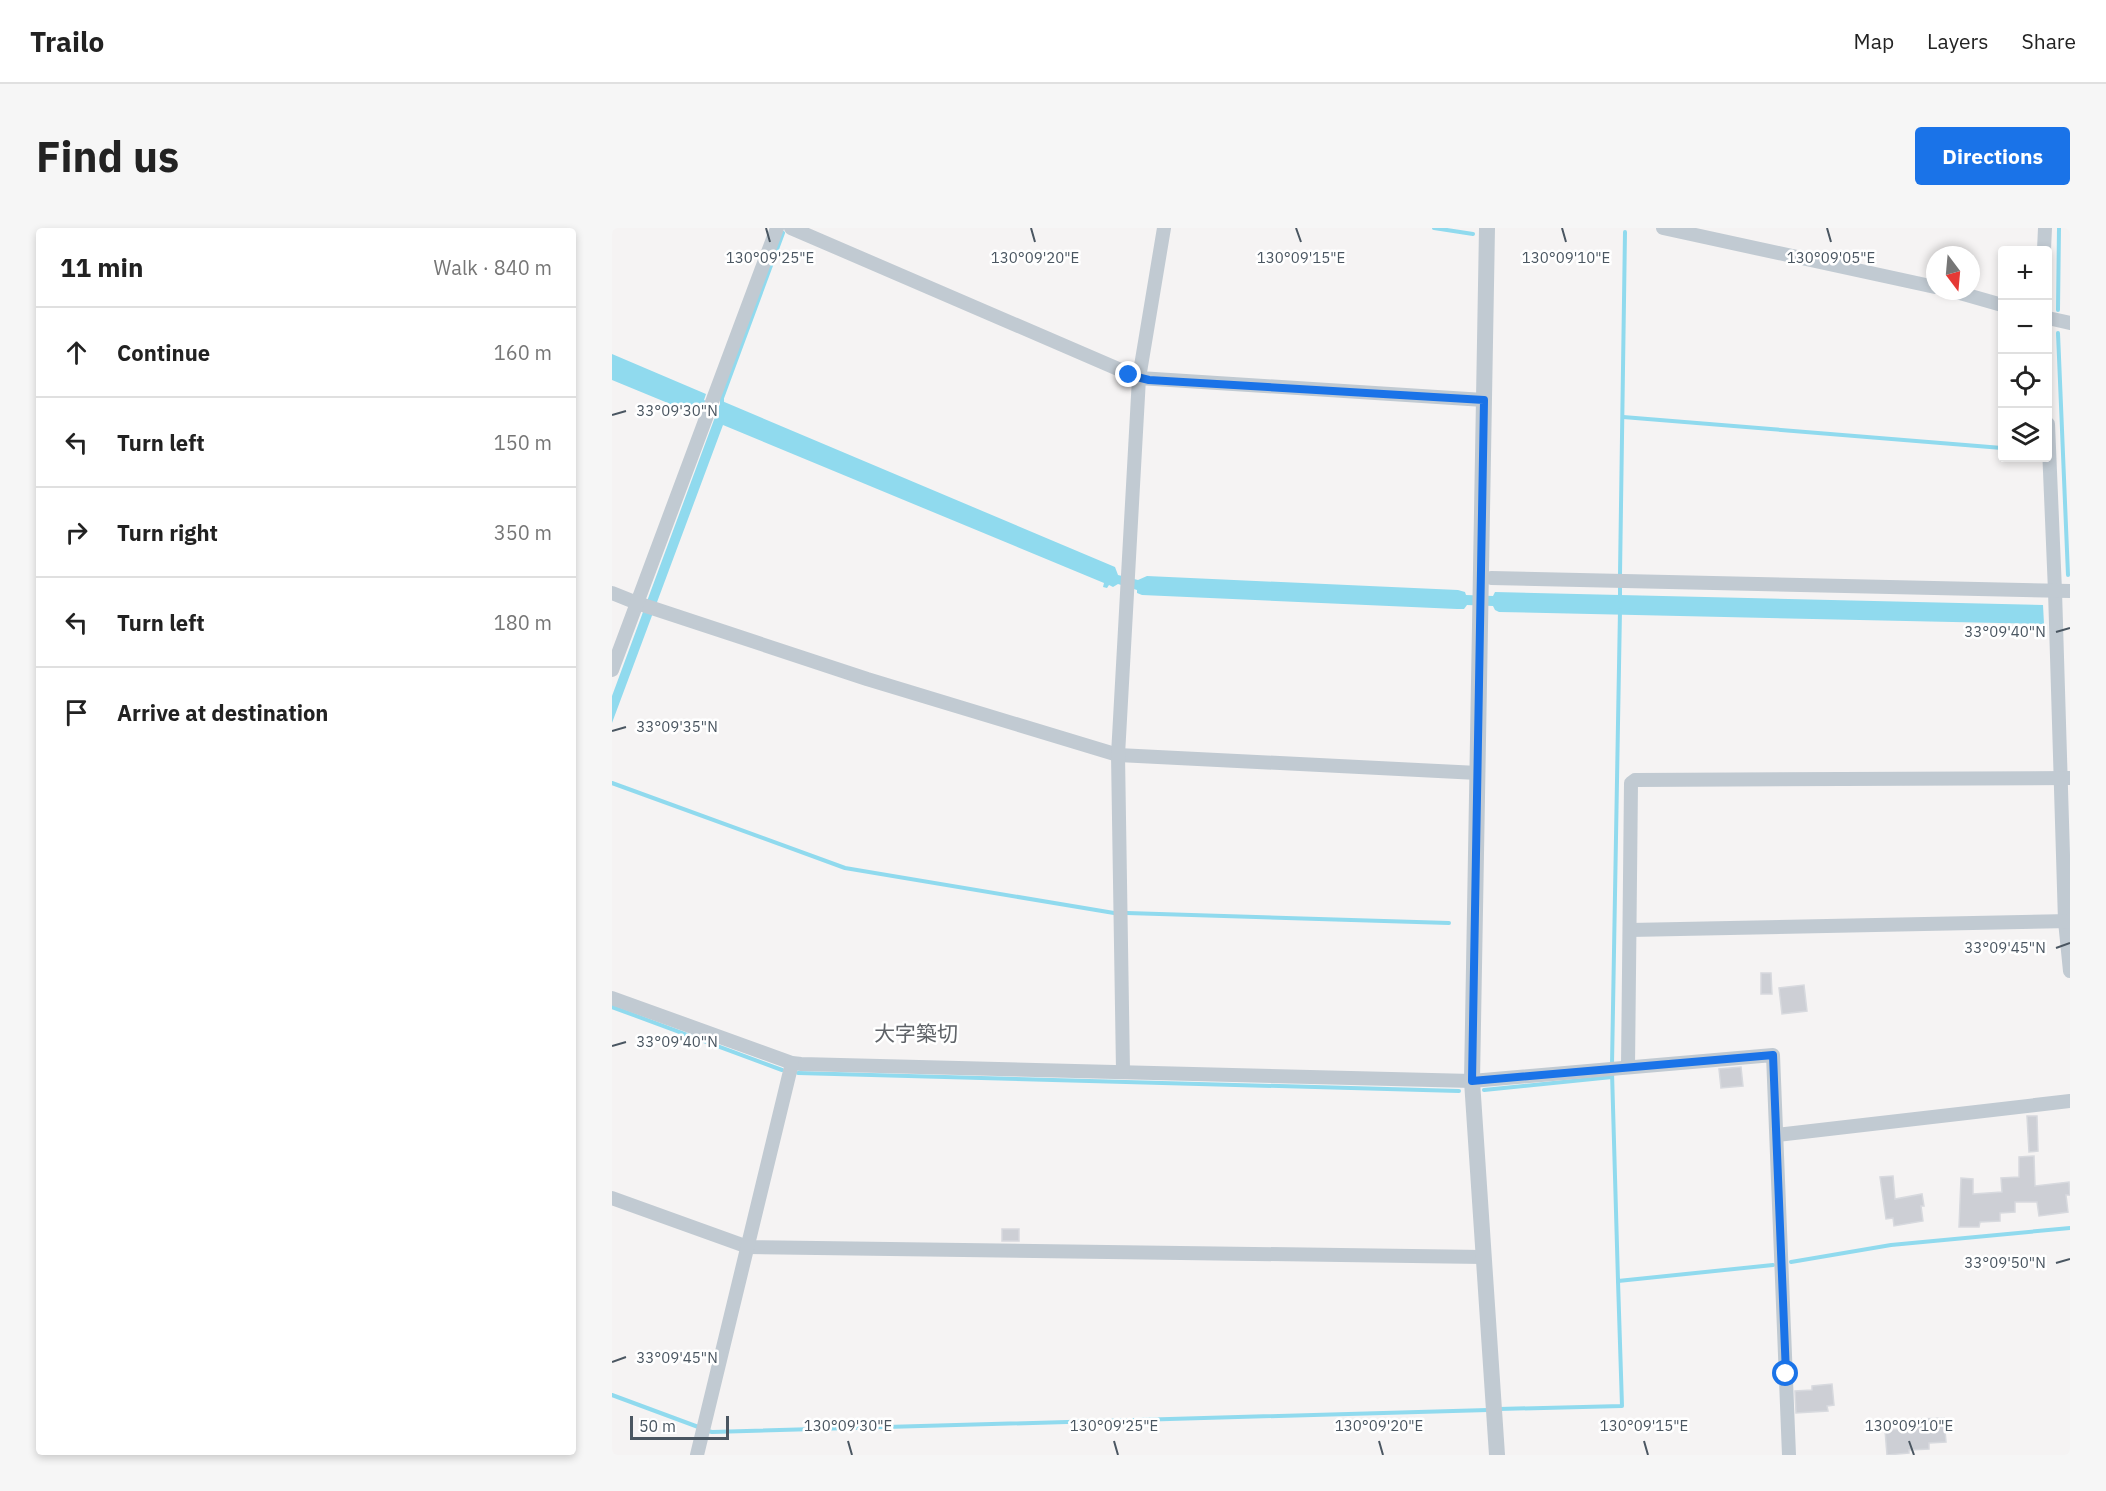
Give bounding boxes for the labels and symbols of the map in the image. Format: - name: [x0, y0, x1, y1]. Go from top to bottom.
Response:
- north arrow: [1926, 246, 1980, 300]
- text: 130°09'25"E: [726, 248, 814, 267]
- text: 130°09'20"E: [991, 248, 1079, 267]
- text: 130°09'15"E: [1257, 248, 1345, 267]
- text: 130°09'10"E: [1522, 248, 1610, 267]
- text: 130°09'05"E: [1787, 248, 1875, 267]
- route end: [1115, 361, 1141, 387]
- text: 33°09'30"N: [636, 401, 718, 420]
- text: 33°09'40"N: [1964, 622, 2046, 641]
- text: 33°09'35"N: [636, 717, 718, 736]
- text: 33°09'45"N: [1964, 938, 2046, 957]
- district label: 大字築切: [874, 1019, 958, 1047]
- text: 33°09'40"N: [636, 1032, 718, 1051]
- text: 33°09'50"N: [1964, 1253, 2046, 1272]
- text: 33°09'45"N: [636, 1348, 718, 1367]
- route start: [1772, 1360, 1798, 1386]
- scale bar: [630, 1413, 729, 1440]
- text: 130°09'30"E: [804, 1416, 892, 1435]
- text: 130°09'25"E: [1070, 1416, 1158, 1435]
- text: 130°09'20"E: [1335, 1416, 1423, 1435]
- text: 130°09'15"E: [1600, 1416, 1688, 1435]
- text: 130°09'10"E: [1865, 1416, 1953, 1435]

